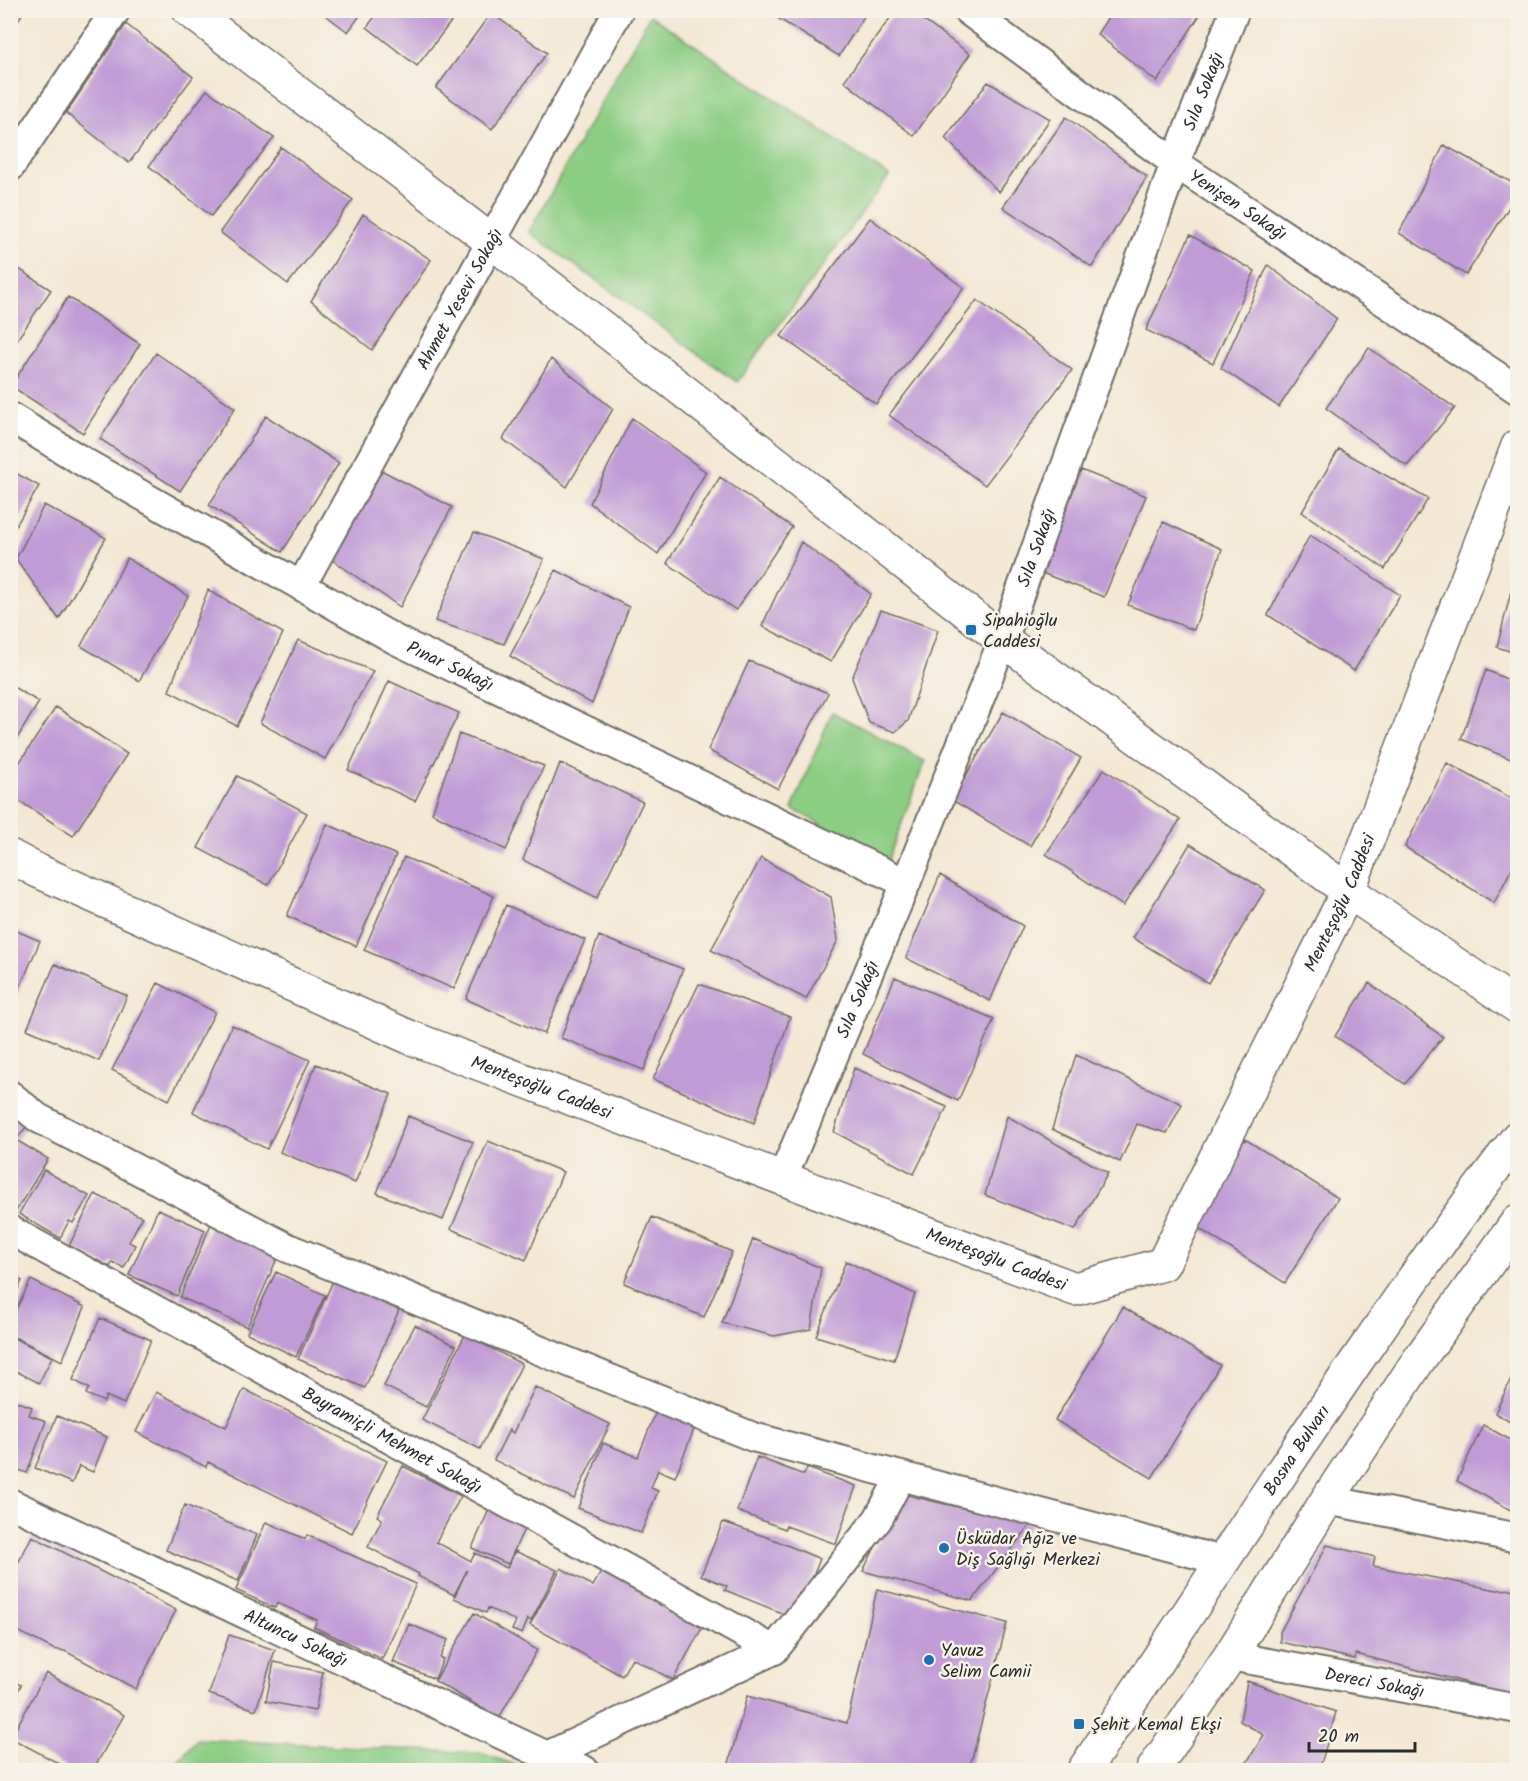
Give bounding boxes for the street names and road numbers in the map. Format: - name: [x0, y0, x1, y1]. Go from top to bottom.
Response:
- street label: Sıla Sokağı: [1176, 48, 1233, 135]
- street label: Yenişen Sokağı: [1182, 163, 1292, 249]
- street label: Ahmet Yesevi Sokağı: [410, 223, 512, 376]
- street label: Sıla Sokağı: [1010, 504, 1065, 591]
- street label: Pınar Sokağı: [401, 634, 498, 700]
- street label: Menteşoğlu Caddesi: [1297, 829, 1385, 977]
- street label: Sıla Sokağı: [829, 956, 888, 1043]
- street label: Menteşoğlu Caddesi: [466, 1049, 617, 1129]
- street label: Menteşoğlu Caddesi: [921, 1221, 1071, 1301]
- street label: Bayramiçli Mehmet Sokağı: [296, 1380, 487, 1503]
- street label: Bosna Bulvarı: [1257, 1400, 1339, 1502]
- street label: Altuncu Sokağı: [238, 1602, 352, 1676]
- street label: Dereci Sokağı: [1322, 1661, 1427, 1707]

